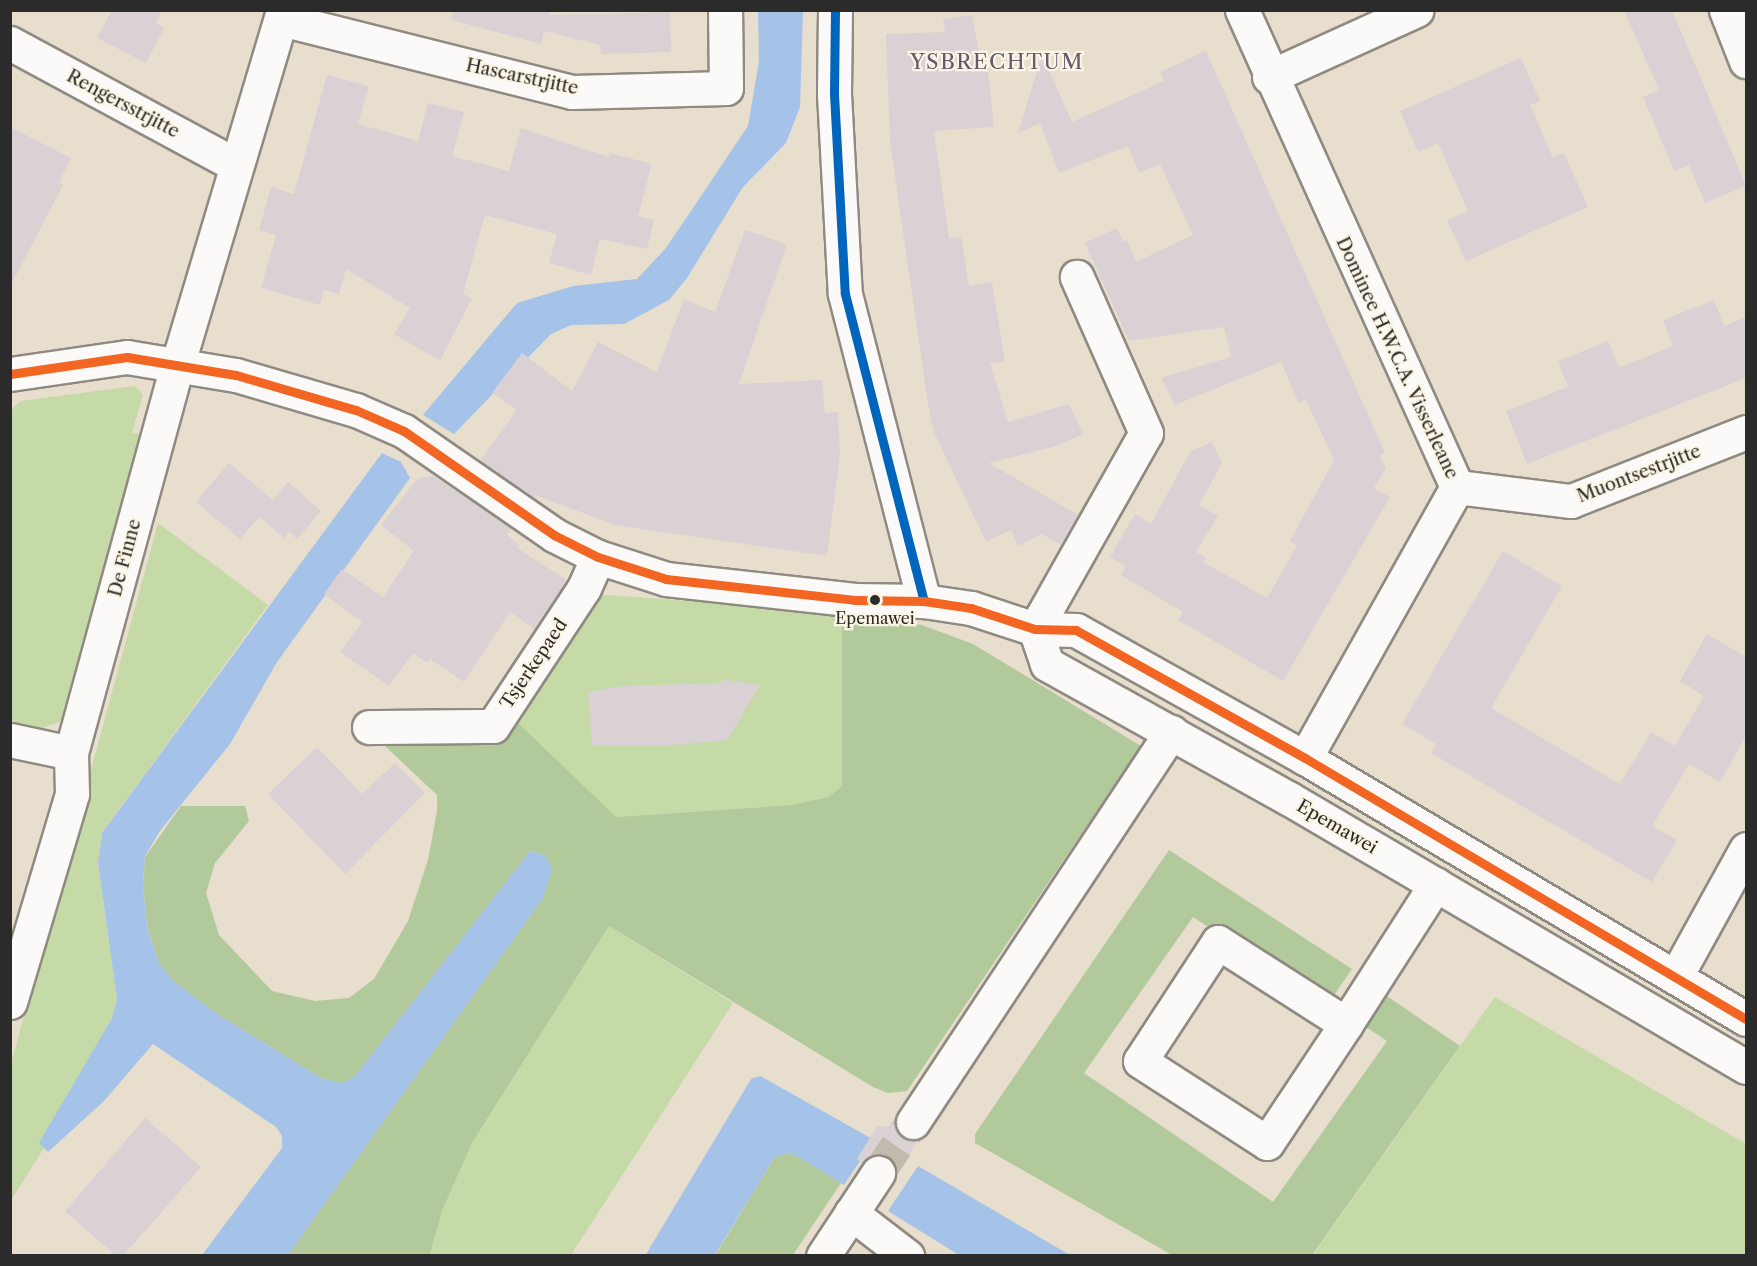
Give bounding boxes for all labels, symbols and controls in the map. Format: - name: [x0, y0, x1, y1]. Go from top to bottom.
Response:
- district label: YSBRECHTUM: [910, 49, 1084, 75]
- street label: Hascarstrjitte: [464, 55, 580, 99]
- street label: Rengersstrjitte: [63, 65, 183, 143]
- street label: Dominee H.W.C.A. Visserleane: [1331, 233, 1463, 483]
- street label: Muontsestrjitte: [1574, 441, 1704, 507]
- street label: De Finne: [104, 517, 146, 599]
- marker: Epemawei: [869, 594, 881, 606]
- place label: Epemawei: [835, 608, 915, 628]
- street label: Tsjerkepaed: [496, 615, 572, 713]
- street label: Epemawei: [1293, 795, 1381, 859]

